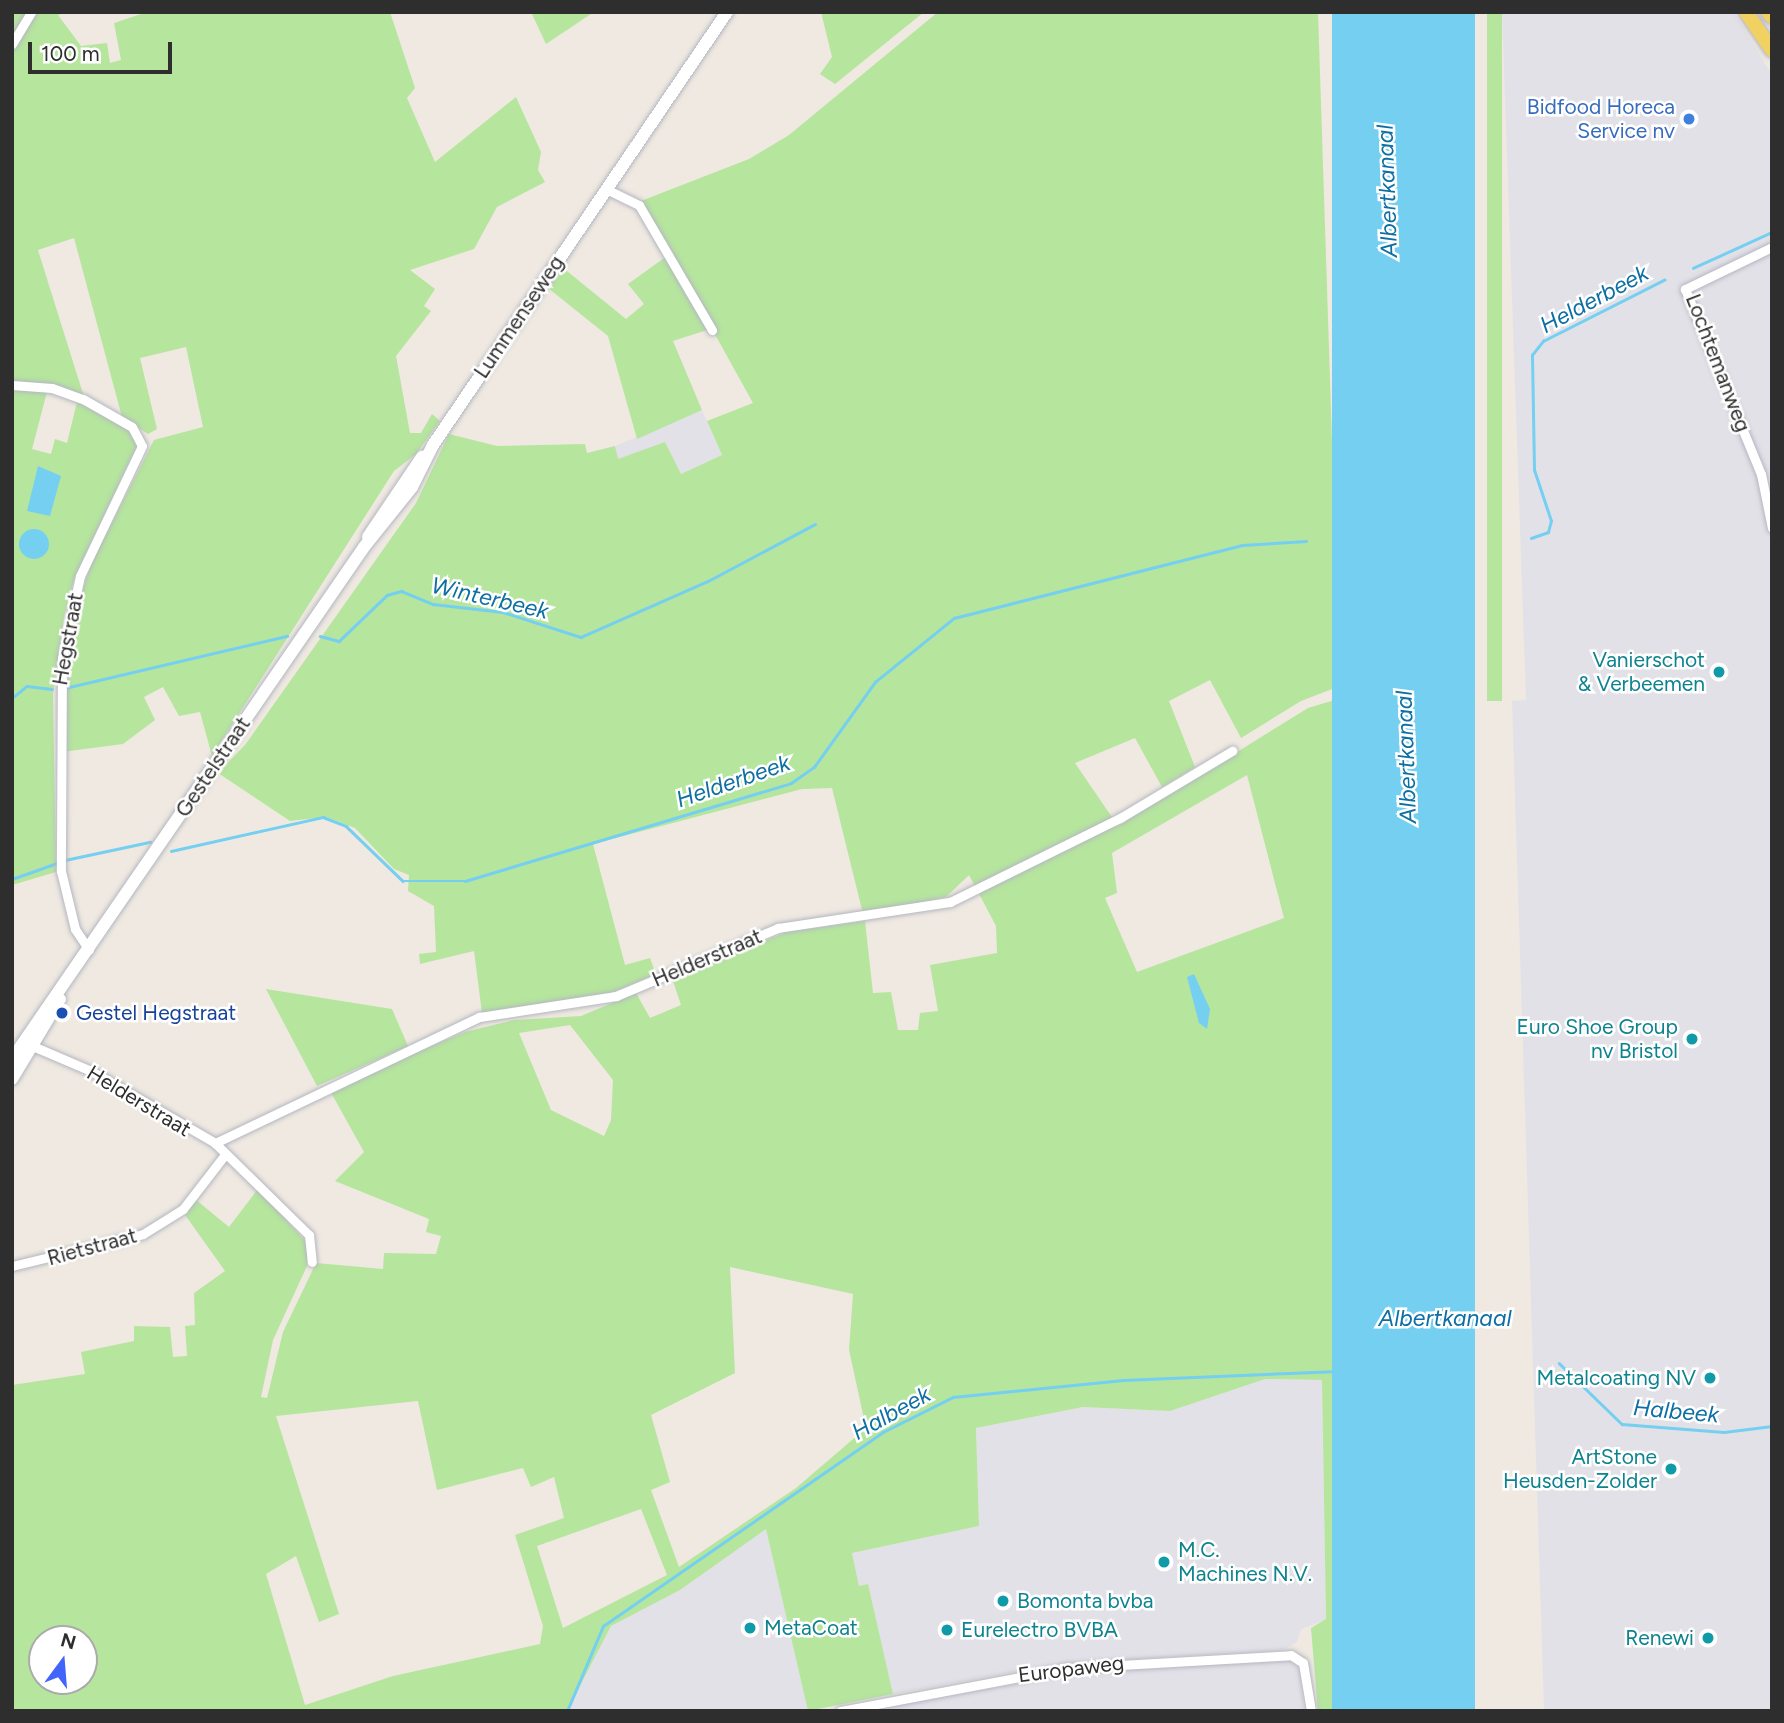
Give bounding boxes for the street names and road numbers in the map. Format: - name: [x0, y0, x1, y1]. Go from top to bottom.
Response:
- street label: Lummenseweg: [469, 251, 569, 383]
- street label: Lochtemanweg: [1680, 290, 1756, 436]
- street label: Hegstraat: [47, 591, 89, 687]
- street label: Gestelstraat: [170, 712, 256, 822]
- street label: Helderstraat: [648, 924, 766, 992]
- street label: Helderstraat: [82, 1060, 196, 1142]
- street label: Rietstraat: [44, 1223, 140, 1271]
- street label: Europaweg: [1017, 1650, 1125, 1688]

